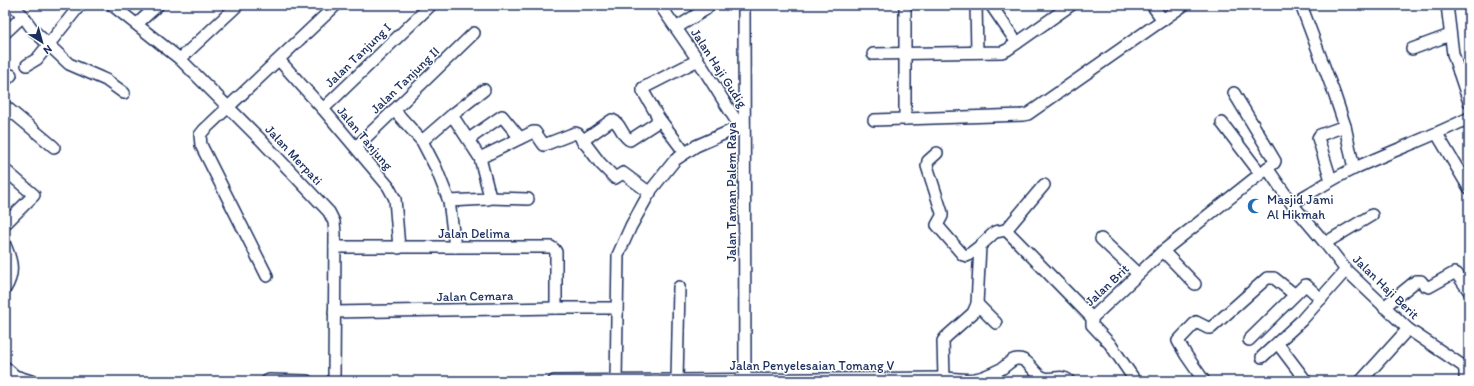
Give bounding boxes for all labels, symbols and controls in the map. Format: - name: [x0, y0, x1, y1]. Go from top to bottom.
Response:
- street label: Jalan Tanjung I: [322, 20, 394, 90]
- north arrow: [22, 22, 62, 62]
- street label: Jalan Haji Gudig: [688, 26, 750, 111]
- text: N: [41, 42, 55, 57]
- street label: Jalan Tanjung II: [368, 44, 442, 116]
- street label: Jalan Tanjung: [334, 103, 396, 173]
- street label: Jalan Merpati: [262, 122, 326, 188]
- street label: Jalan Taman Palem Raya: [724, 122, 739, 262]
- place label: Masjid Jami Al Hikmah: [1267, 192, 1334, 222]
- mosque icon: Masjid Jami Al Hikmah: [1246, 197, 1264, 215]
- street label: Jalan Delima: [438, 226, 510, 241]
- street label: Jalan Haji Berit: [1350, 252, 1422, 322]
- street label: Jalan Brit: [1082, 261, 1132, 309]
- street label: Jalan Cemara: [437, 288, 514, 304]
- street label: Jalan Penyelesaian Tomang V: [730, 358, 895, 373]

